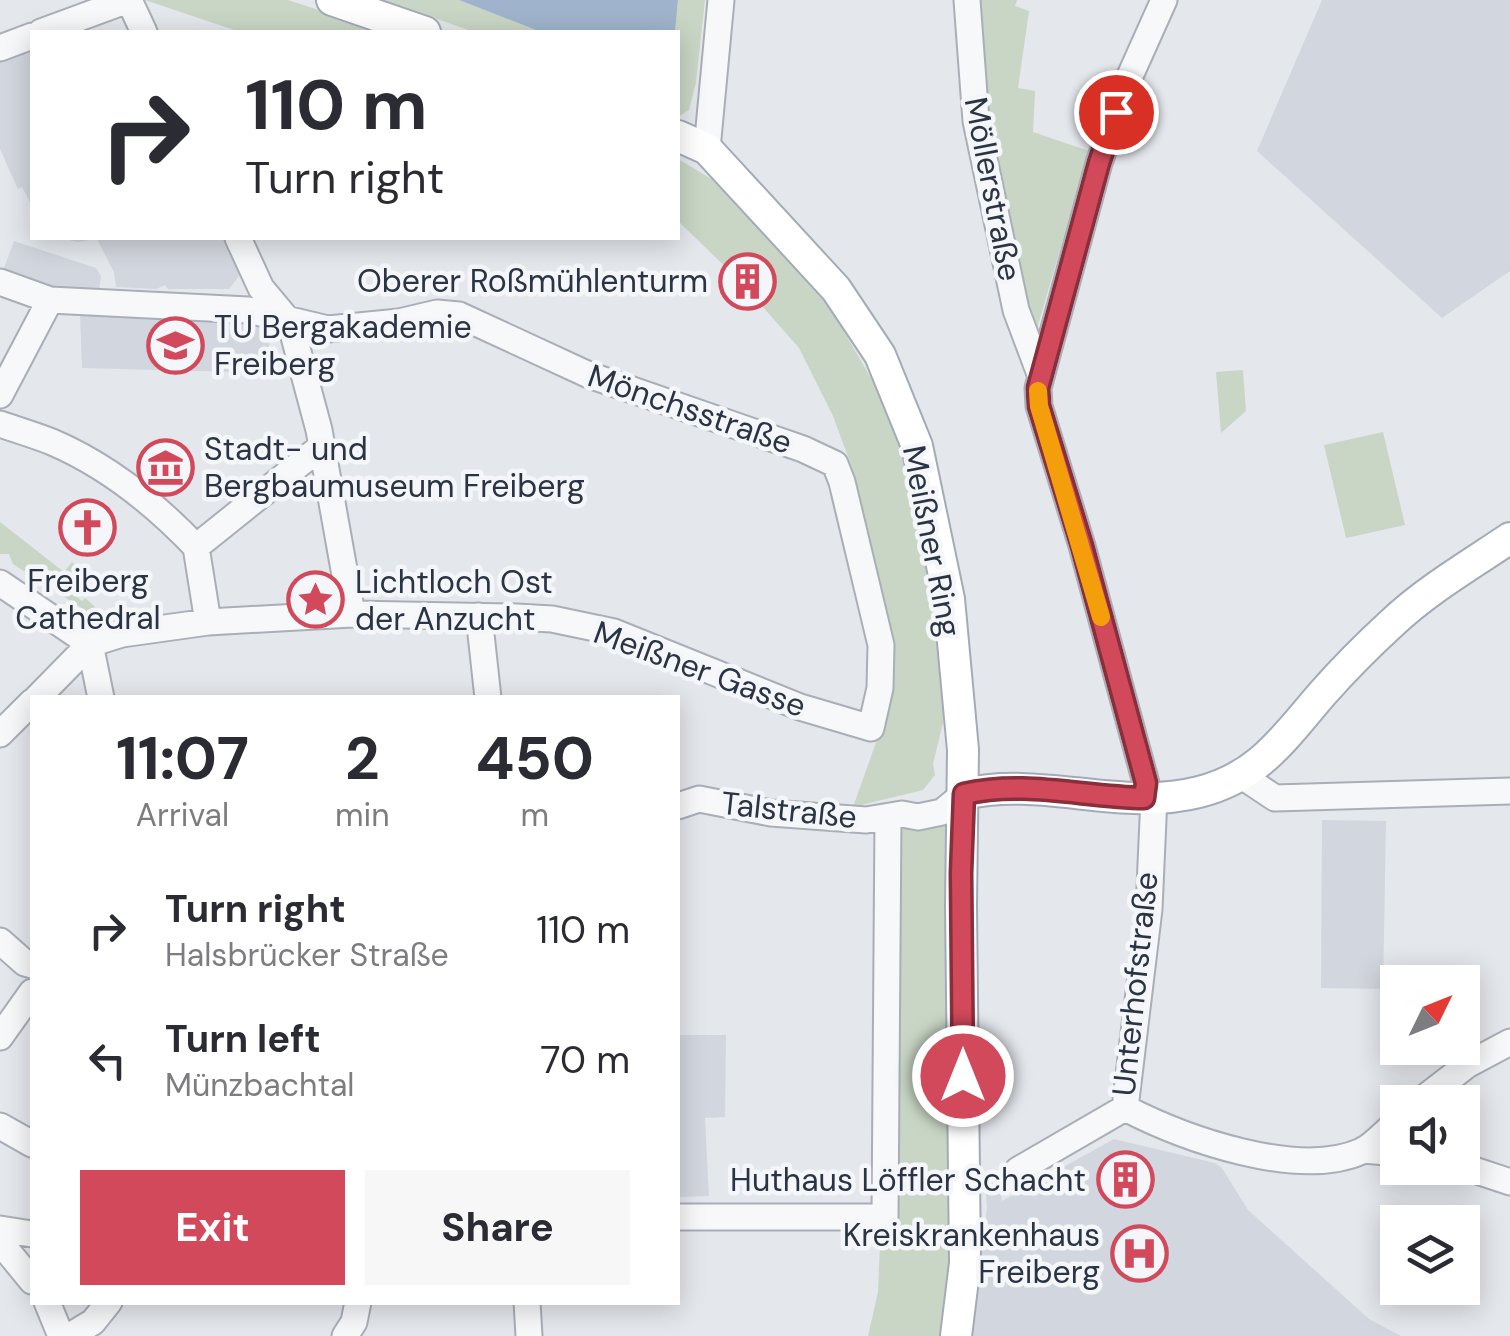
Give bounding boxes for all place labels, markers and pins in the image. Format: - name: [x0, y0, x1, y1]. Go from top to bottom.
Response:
- pin: [1074, 70, 1159, 155]
- building icon: Oberer Roßmühlenturm: [717, 251, 777, 311]
- place label: Oberer Roßmühlenturm: [357, 260, 708, 302]
- place label: TU Bergakademie Freiberg: [214, 306, 472, 385]
- school or university icon: TU Bergakademie Freiberg: [145, 315, 205, 375]
- place label: Stadt- und Bergbaumuseum Freiberg: [204, 428, 585, 507]
- museum icon: Stadt- und Bergbaumuseum Freiberg: [135, 437, 195, 497]
- church icon: Freiberg Cathedral: [58, 497, 118, 557]
- place label: Freiberg Cathedral: [15, 560, 161, 639]
- place label: Lichtloch Ost der Anzucht: [355, 561, 553, 640]
- place icon: Lichtloch Ost der Anzucht: [286, 570, 346, 630]
- building icon: Huthaus Löffler Schacht: [1095, 1150, 1155, 1210]
- place label: Huthaus Löffler Schacht: [730, 1159, 1086, 1201]
- place label: Kreiskrankenhaus Freiberg: [843, 1214, 1100, 1293]
- hospital icon: Kreiskrankenhaus Freiberg: [1109, 1223, 1169, 1283]

